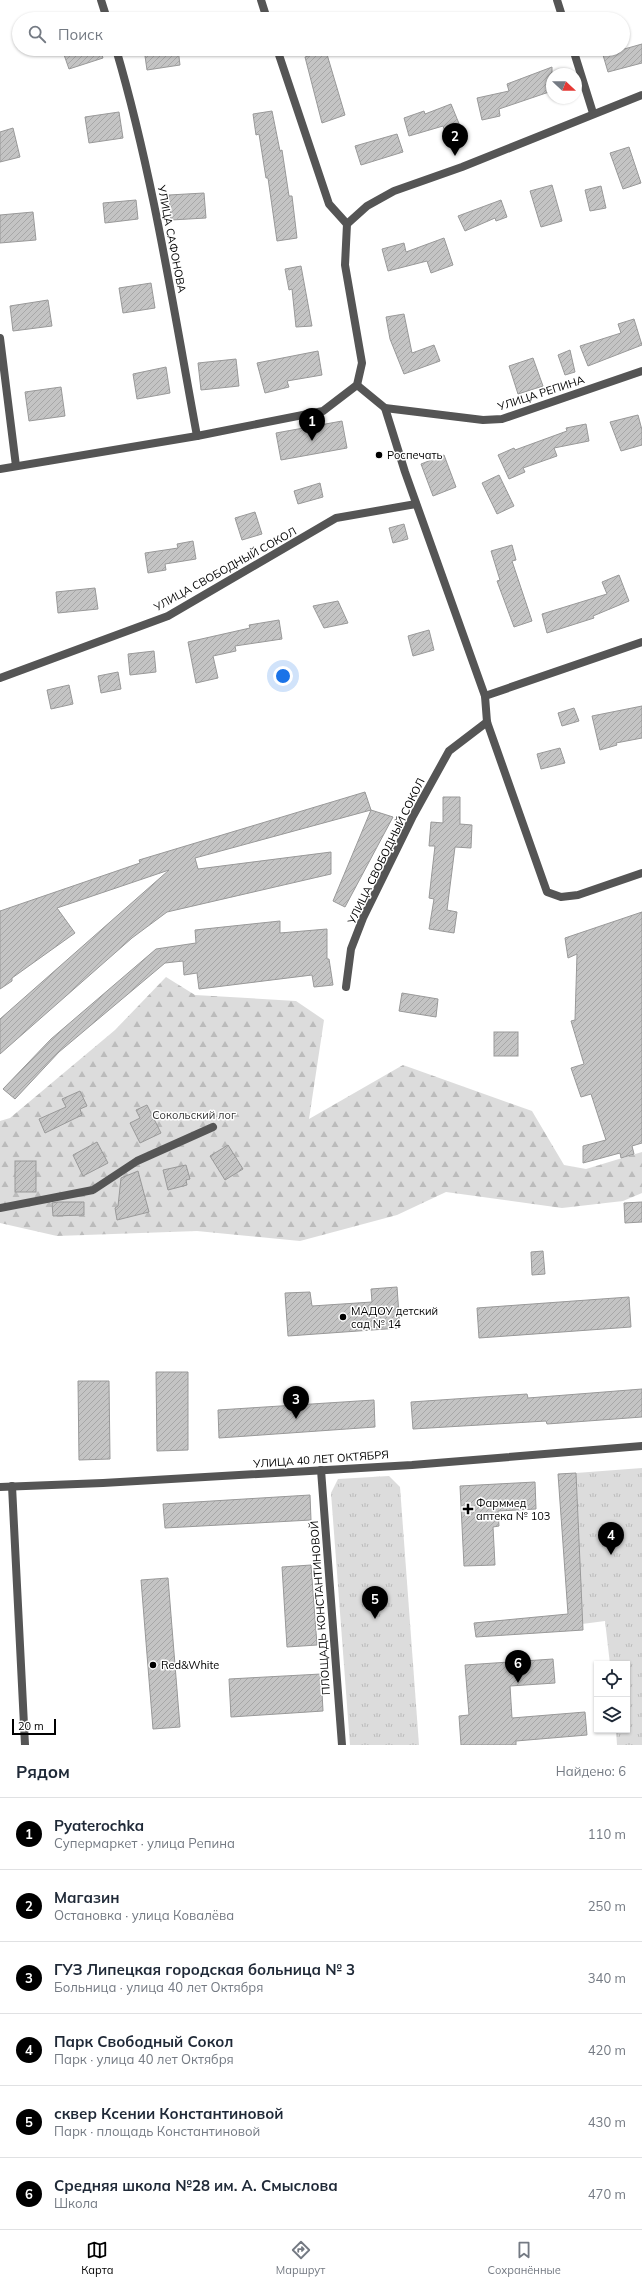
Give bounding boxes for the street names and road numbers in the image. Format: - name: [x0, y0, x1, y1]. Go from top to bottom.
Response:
- street label: УЛИЦА САФОНОВА: [154, 183, 189, 294]
- street label: УЛИЦА РЕПИНА: [495, 372, 586, 414]
- street label: УЛИЦА СВОБОДНЫЙ СОКОЛ: [150, 524, 299, 615]
- street label: УЛИЦА СВОБОДНЫЙ СОКОЛ: [344, 776, 428, 927]
- street label: УЛИЦА 40 ЛЕТ ОКТЯБРЯ: [252, 1447, 389, 1471]
- street label: ПЛОЩАДЬ КОНСТАНТИНОВОЙ: [307, 1520, 333, 1696]

